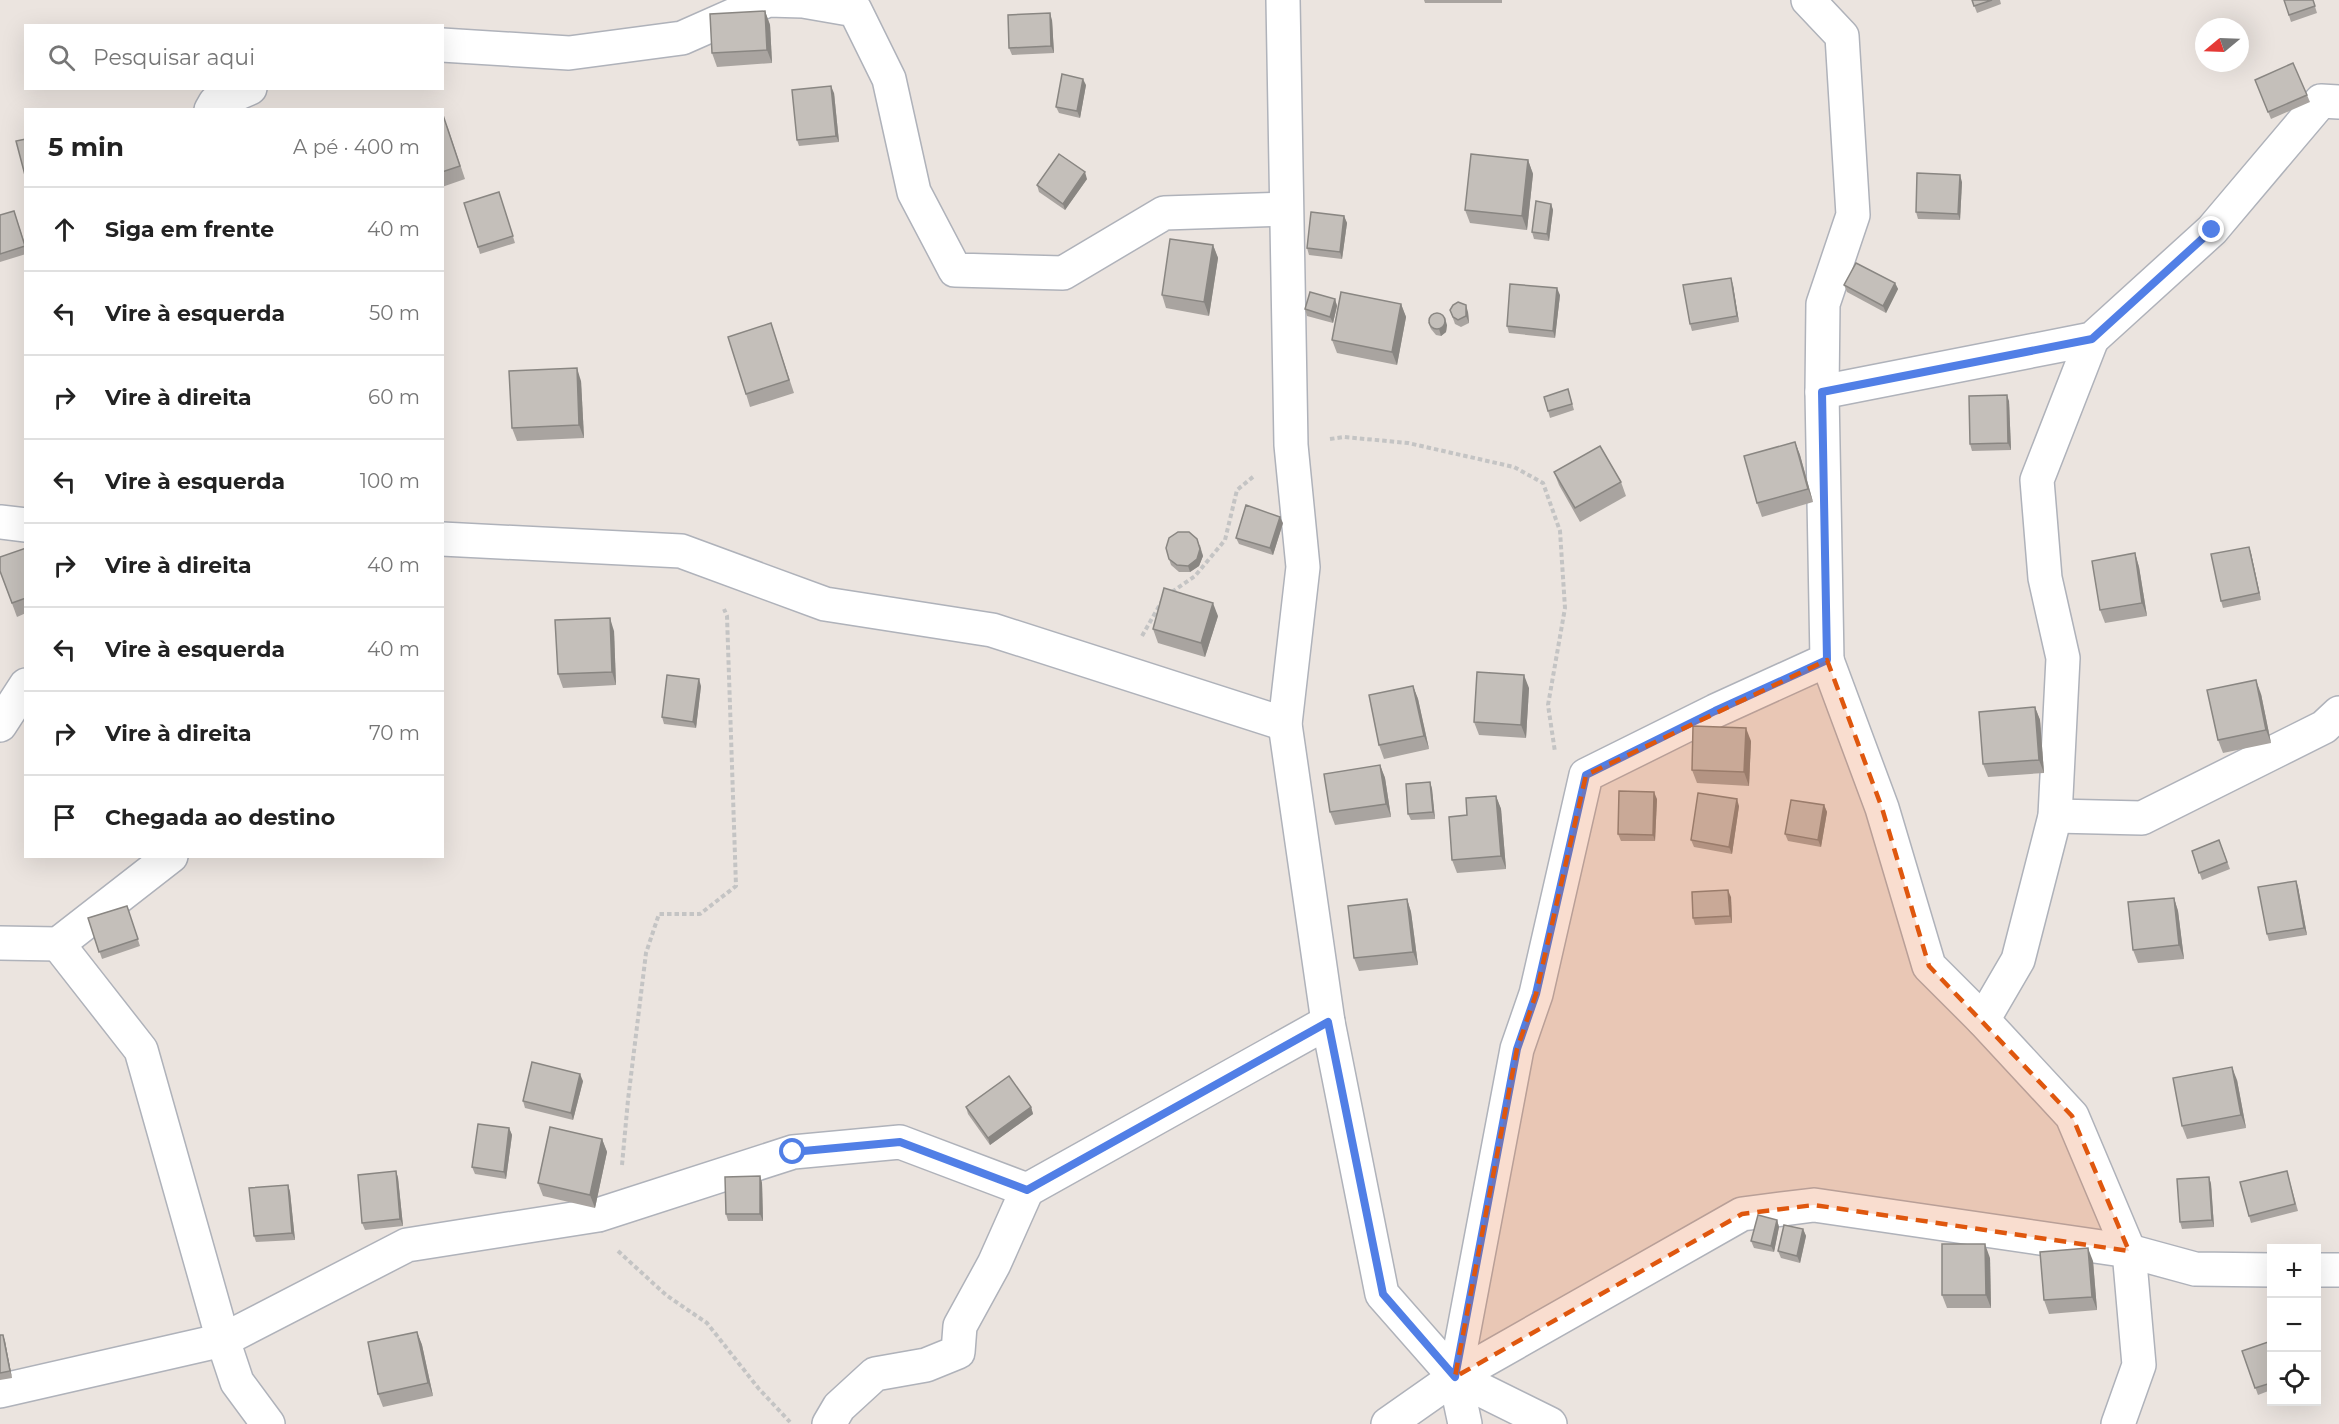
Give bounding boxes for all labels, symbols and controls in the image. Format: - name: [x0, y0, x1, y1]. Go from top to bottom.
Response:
- north arrow: [2195, 18, 2249, 72]
- search box: [24, 24, 444, 90]
- icon: search: [45, 41, 78, 74]
- text: Pesquisar aqui: [93, 44, 255, 71]
- text: 5 min: [48, 131, 124, 163]
- text: A pé · 400 m: [293, 135, 420, 159]
- icon: ahead: [48, 213, 81, 246]
- text: Siga em frente: [105, 216, 274, 243]
- route end: [2198, 216, 2224, 242]
- text: 40 m: [367, 217, 420, 241]
- icon: left: [48, 297, 81, 330]
- text: Vire à esquerda: [105, 300, 285, 327]
- text: 50 m: [369, 301, 420, 325]
- icon: right: [48, 381, 81, 414]
- text: Vire à direita: [105, 384, 252, 411]
- text: 60 m: [368, 385, 420, 409]
- icon: left: [48, 465, 81, 498]
- text: Vire à esquerda: [105, 468, 285, 495]
- text: 100 m: [360, 469, 420, 493]
- icon: right: [48, 549, 81, 582]
- text: Vire à direita: [105, 552, 252, 579]
- text: 40 m: [367, 553, 420, 577]
- icon: left: [48, 633, 81, 666]
- text: Vire à esquerda: [105, 636, 285, 663]
- text: 40 m: [367, 637, 420, 661]
- icon: right: [48, 717, 81, 750]
- text: Vire à direita: [105, 720, 252, 747]
- text: 70 m: [369, 721, 420, 745]
- icon: arrive: [48, 801, 81, 834]
- text: Chegada ao destino: [105, 804, 335, 831]
- route start: [779, 1138, 805, 1164]
- map controls: [2267, 1244, 2321, 1406]
- button: +: [2267, 1244, 2321, 1298]
- button: −: [2267, 1298, 2321, 1352]
- button: locate: [2267, 1352, 2321, 1406]

